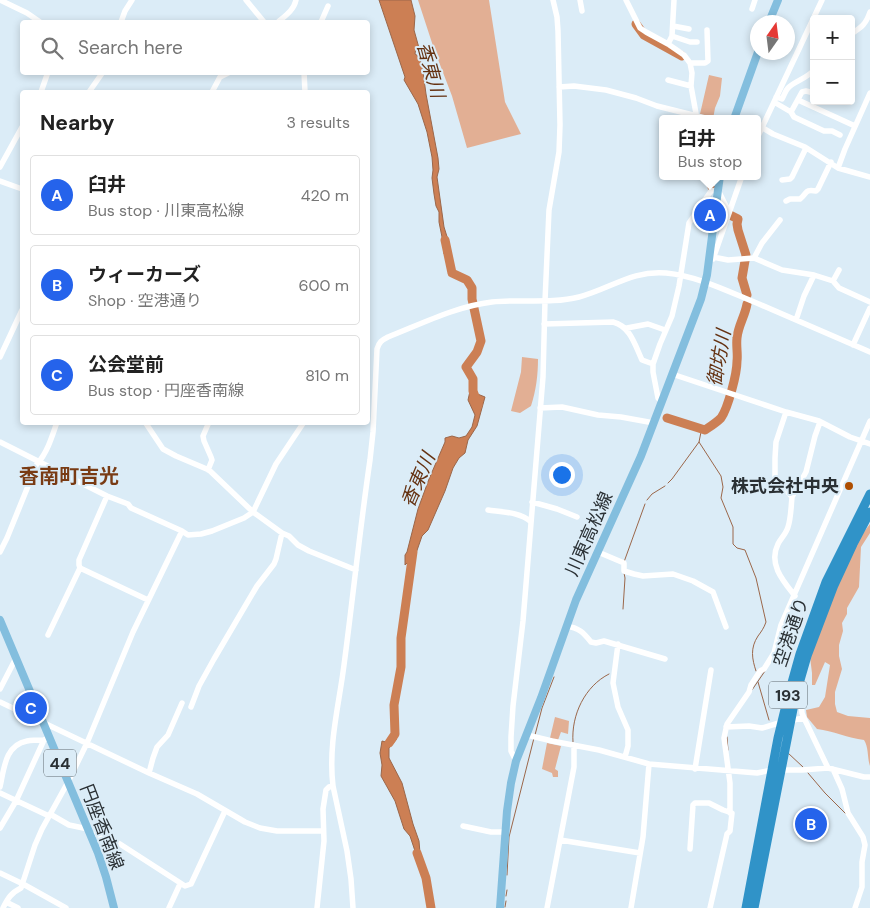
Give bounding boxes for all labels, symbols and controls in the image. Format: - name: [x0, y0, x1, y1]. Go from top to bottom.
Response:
- north arrow: [750, 15, 795, 60]
- map controls: [810, 15, 855, 105]
- button: +: [810, 15, 855, 60]
- search box: [20, 20, 370, 75]
- icon: search: [38, 34, 66, 62]
- text: Search here: [78, 35, 183, 60]
- water label: 香東川: [412, 39, 451, 103]
- button: −: [810, 60, 855, 105]
- text: Nearby: [40, 109, 114, 137]
- text: 3 results: [287, 112, 350, 133]
- popup: [659, 115, 761, 180]
- text: 臼井: [678, 126, 716, 151]
- text: Bus stop: [678, 151, 742, 172]
- text: 臼井: [88, 172, 126, 197]
- text: A: [51, 185, 63, 206]
- text: 420 m: [301, 185, 349, 206]
- pin: A: [694, 196, 726, 234]
- text: Bus stop · 川東高松線: [88, 200, 244, 221]
- text: ウィーカーズ: [88, 262, 201, 287]
- text: B: [52, 275, 62, 296]
- text: 600 m: [299, 275, 349, 296]
- text: Shop · 空港通り: [88, 290, 202, 311]
- water label: 御坊川: [702, 326, 737, 388]
- text: 公会堂前: [88, 352, 164, 377]
- text: C: [51, 365, 63, 386]
- text: 810 m: [305, 365, 349, 386]
- text: Bus stop · 円座香南線: [88, 380, 244, 401]
- water label: 香東川: [395, 447, 441, 511]
- your location: [549, 462, 575, 488]
- district label: 香南町吉光: [19, 463, 119, 489]
- place label: 株式会社中央: [731, 474, 839, 498]
- marker: 株式会社中央: [843, 480, 855, 492]
- street label: 川東高松線: [560, 488, 618, 580]
- street label: 空港通り: [768, 594, 814, 670]
- road number: 193: [769, 682, 807, 708]
- pin: C: [15, 689, 47, 727]
- road number: 44: [44, 750, 76, 776]
- street label: 円座香南線: [75, 781, 129, 873]
- pin: B: [795, 805, 827, 843]

